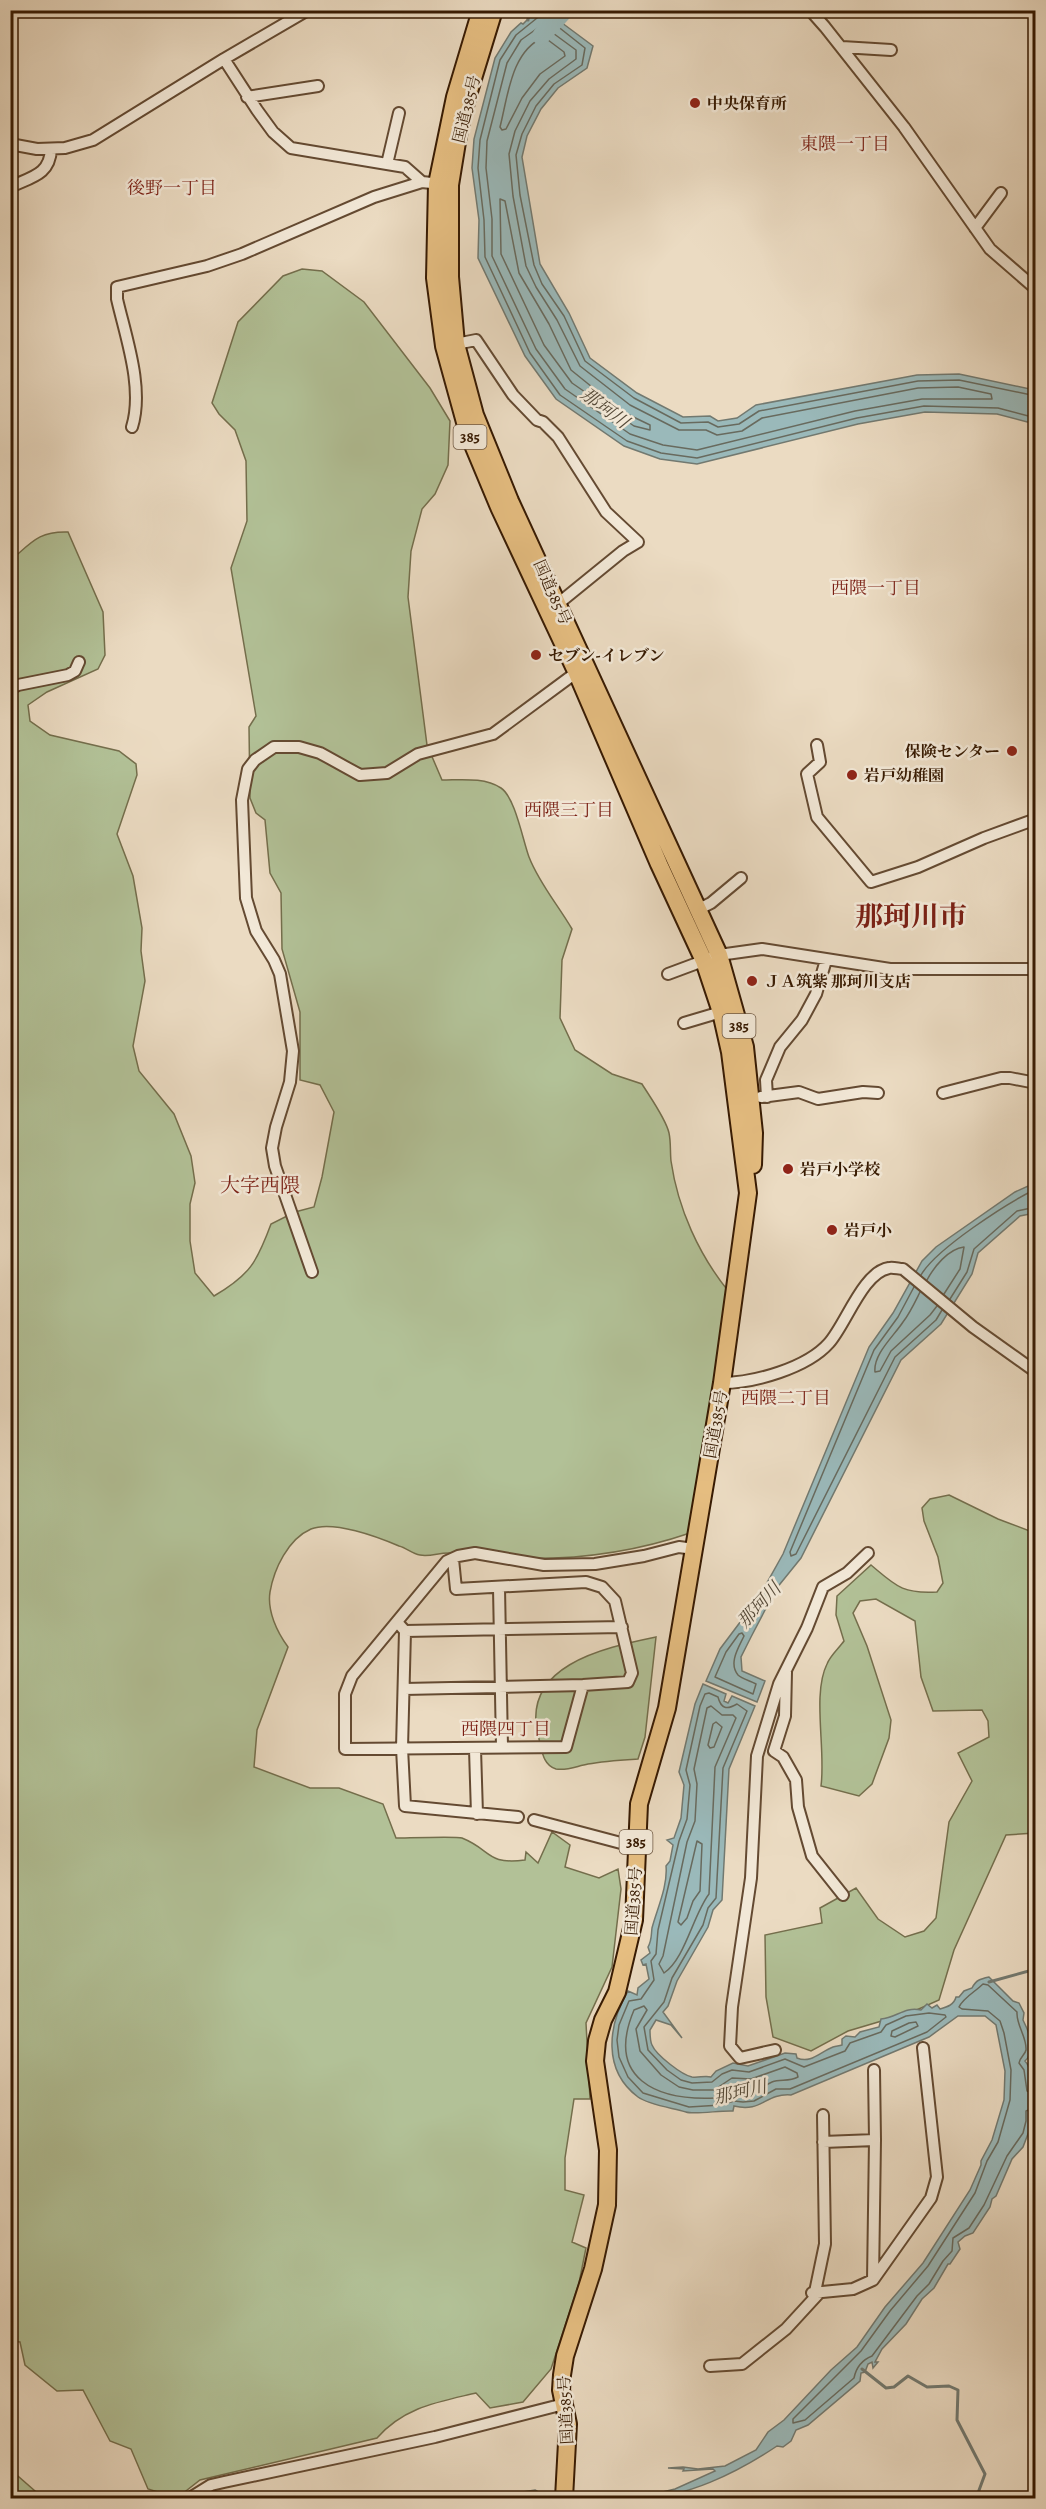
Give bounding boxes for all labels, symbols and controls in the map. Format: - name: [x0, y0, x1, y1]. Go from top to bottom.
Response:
- street label: 国道385号: [448, 73, 486, 146]
- place label: 中央保育所: [707, 93, 787, 115]
- marker: 中央保育所: [688, 96, 702, 110]
- district label: 東隈一丁目: [800, 132, 890, 156]
- district label: 後野一丁目: [127, 176, 217, 200]
- water label: 那珂川: [576, 382, 635, 435]
- road number: 385: [454, 425, 486, 449]
- street label: 国道385号: [528, 556, 576, 629]
- district label: 西隈一丁目: [831, 576, 921, 600]
- place label: セブン-イレブン: [548, 645, 664, 667]
- marker: セブン-イレブン: [529, 648, 543, 662]
- place label: 保険センター: [905, 741, 1000, 763]
- marker: 保険センター: [1005, 744, 1019, 758]
- place label: 岩戸幼稚園: [864, 765, 944, 787]
- marker: 岩戸幼稚園: [845, 768, 859, 782]
- district label: 西隈三丁目: [524, 798, 614, 822]
- district label: 那珂川市: [855, 898, 967, 936]
- place label: ＪＡ筑紫 那珂川支店: [764, 971, 911, 993]
- marker: ＪＡ筑紫 那珂川支店: [745, 974, 759, 988]
- road number: 385: [722, 1014, 756, 1038]
- place label: 岩戸小学校: [800, 1159, 881, 1181]
- marker: 岩戸小学校: [781, 1162, 795, 1176]
- district label: 大字西隈: [220, 1172, 300, 1199]
- place label: 岩戸小: [844, 1220, 892, 1242]
- marker: 岩戸小: [825, 1223, 839, 1237]
- district label: 西隈二丁目: [741, 1386, 831, 1410]
- street label: 国道385号: [699, 1388, 733, 1460]
- water label: 那珂川: [732, 1576, 788, 1633]
- district label: 西隈四丁目: [461, 1717, 551, 1741]
- road number: 385: [620, 1830, 652, 1854]
- street label: 国道385号: [621, 1866, 647, 1936]
- water label: 那珂川: [711, 2074, 771, 2110]
- street label: 国道385号: [553, 2375, 579, 2445]

